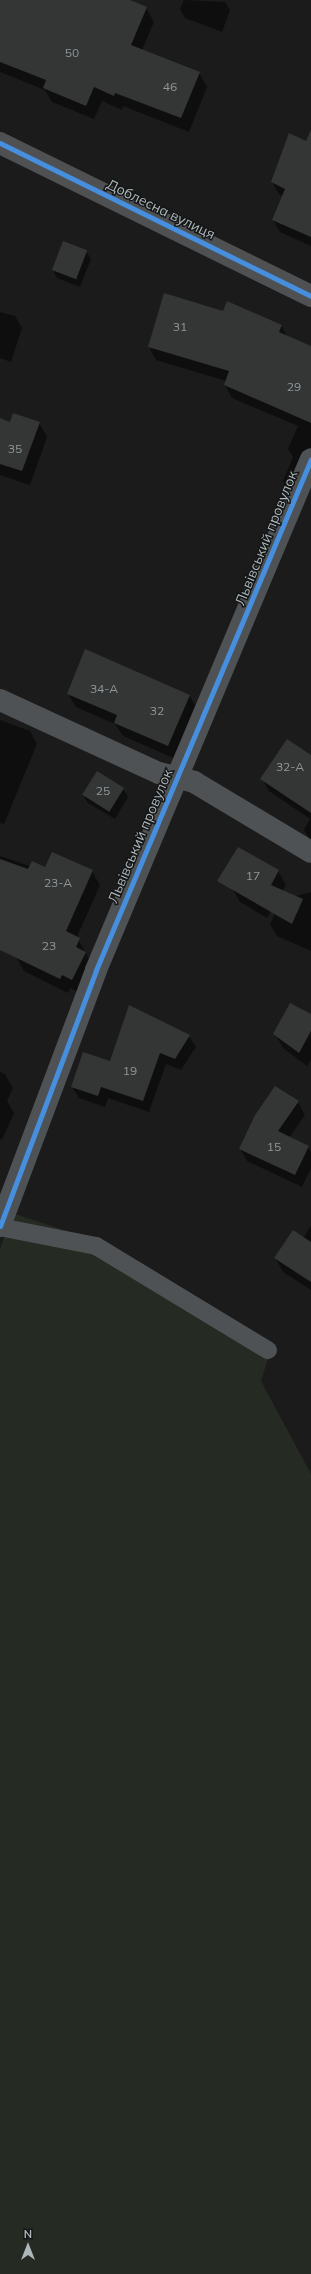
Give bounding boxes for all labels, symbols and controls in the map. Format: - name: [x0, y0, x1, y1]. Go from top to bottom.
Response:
- house number: 50: [65, 46, 79, 60]
- house number: 46: [163, 80, 177, 94]
- street label: Доблесна вулиця: [104, 175, 218, 243]
- house number: 31: [173, 320, 187, 334]
- house number: 29: [287, 380, 301, 394]
- house number: 35: [8, 442, 22, 456]
- street label: Львівський провулок: [231, 468, 301, 608]
- house number: 34-А: [90, 682, 118, 696]
- house number: 32: [150, 704, 164, 718]
- house number: 32-А: [276, 760, 304, 774]
- street label: Львівський провулок: [104, 766, 176, 906]
- house number: 25: [96, 784, 110, 798]
- house number: 17: [246, 869, 260, 883]
- house number: 23-А: [44, 876, 72, 890]
- house number: 23: [42, 939, 56, 953]
- house number: 19: [123, 1064, 137, 1078]
- house number: 15: [267, 1140, 281, 1154]
- north arrow: [8, 2226, 48, 2266]
- text: N: [24, 2227, 32, 2241]

